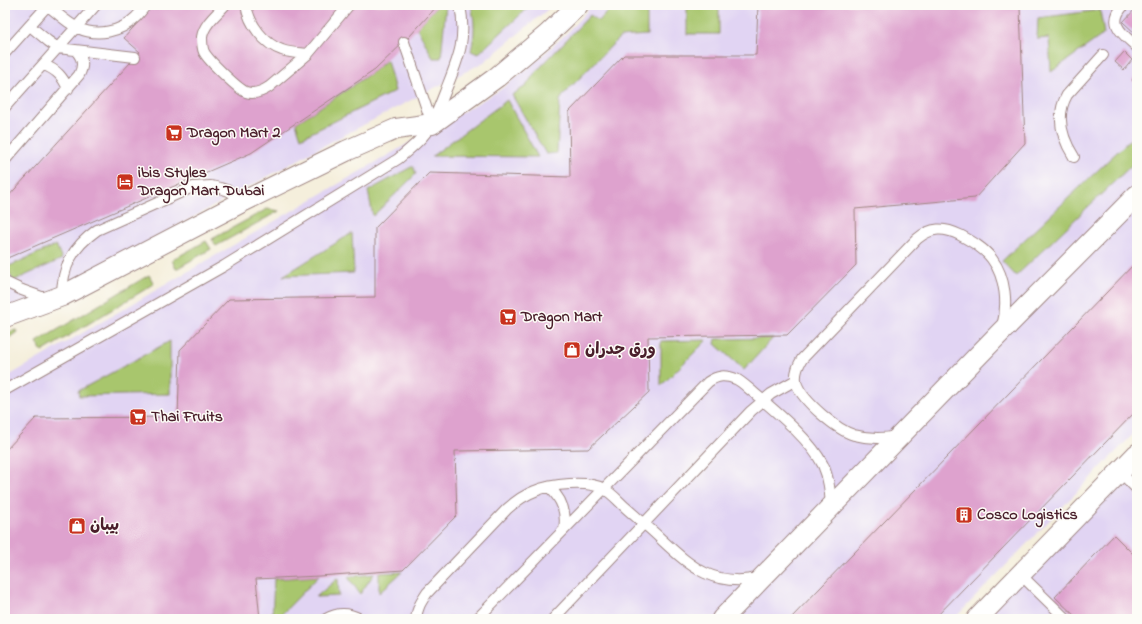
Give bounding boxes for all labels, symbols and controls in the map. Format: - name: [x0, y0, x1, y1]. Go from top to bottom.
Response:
- place label: Dragon Mart 2: [186, 121, 280, 146]
- supermarket icon: Dragon Mart 2: [164, 123, 184, 143]
- place label: ibis Styles Dragon Mart Dubai: [137, 161, 264, 204]
- hotel icon: ibis Styles Dragon Mart Dubai: [115, 172, 135, 192]
- place label: Dragon Mart: [520, 305, 603, 330]
- supermarket icon: Dragon Mart: [498, 307, 518, 327]
- place label: ورق جدران: [585, 338, 656, 362]
- shop icon: ورق جدران: [562, 340, 582, 360]
- place label: Thai Fruits: [151, 405, 223, 429]
- supermarket icon: Thai Fruits: [128, 407, 148, 427]
- place label: Cosco Logistics: [977, 503, 1078, 528]
- building icon: Cosco Logistics: [954, 505, 974, 525]
- place label: بيبان: [90, 514, 119, 538]
- shop icon: بيبان: [67, 516, 87, 536]

